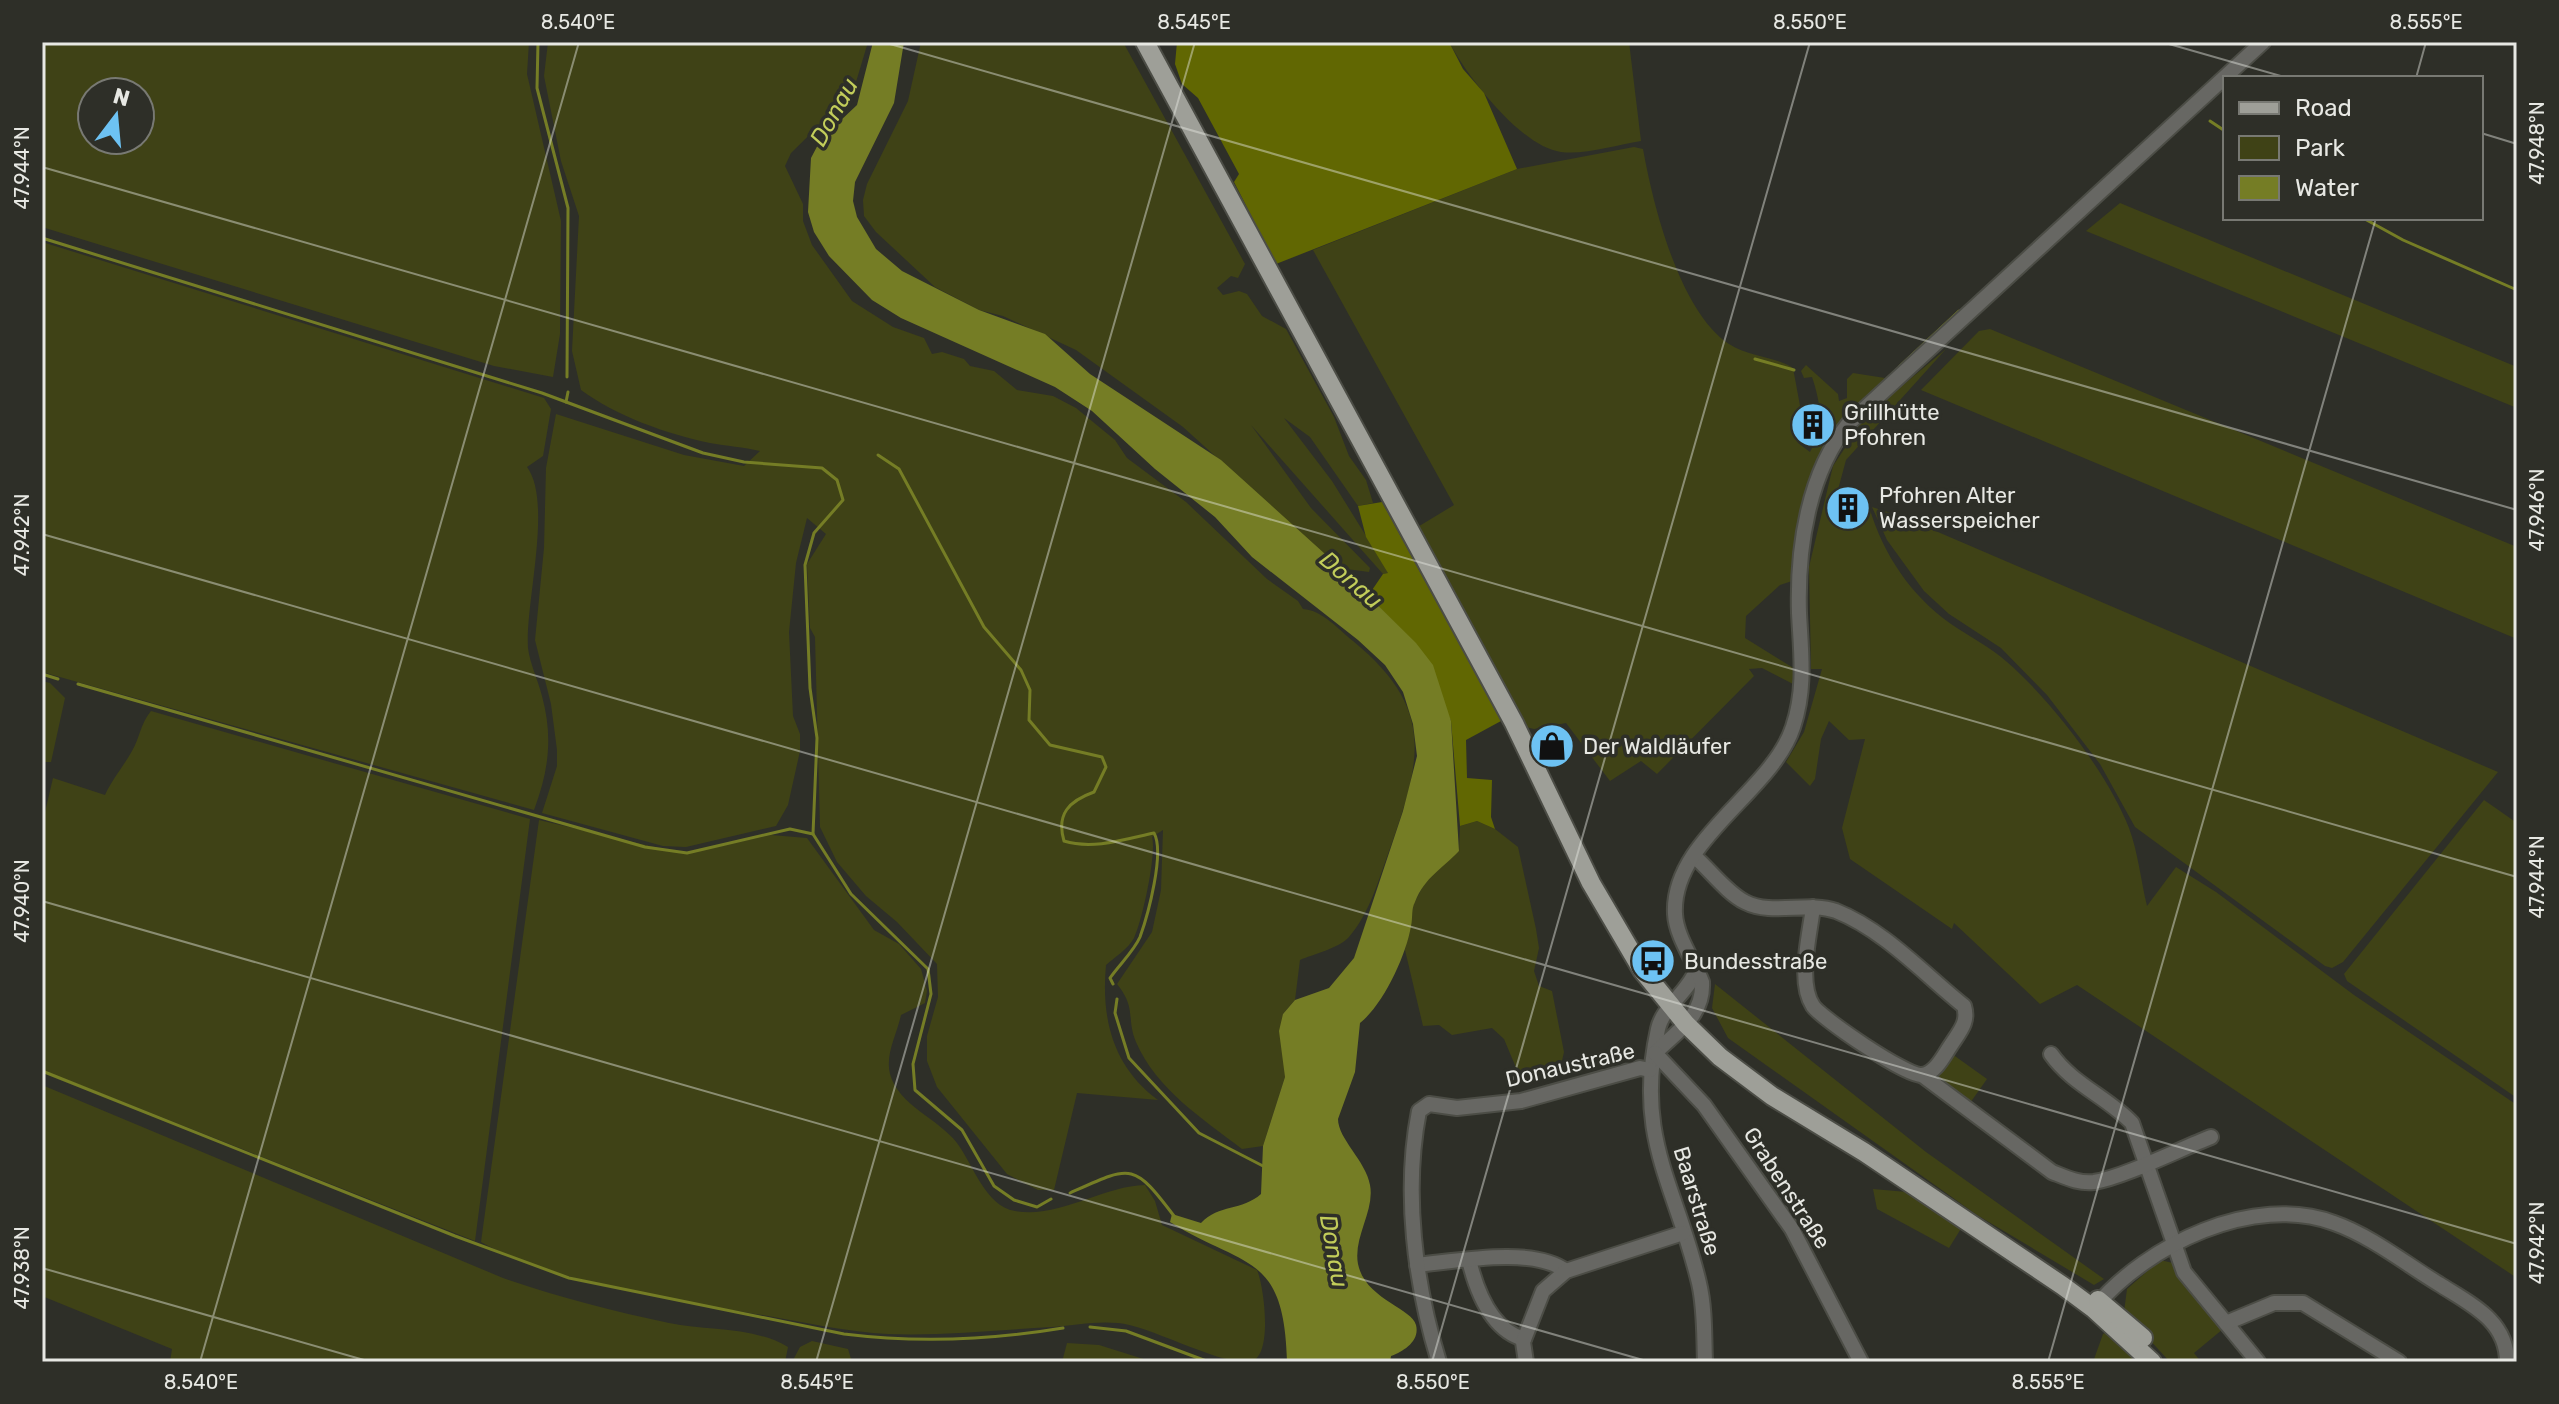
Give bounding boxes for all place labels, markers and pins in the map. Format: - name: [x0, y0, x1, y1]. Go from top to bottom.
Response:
- place label: Grillhütte Pfohren: [1844, 399, 1940, 451]
- building icon: Grillhütte Pfohren: [1789, 401, 1837, 449]
- place label: Pfohren Alter Wasserspeicher: [1879, 482, 2040, 534]
- building icon: Pfohren Alter Wasserspeicher: [1824, 484, 1872, 532]
- shop icon: Der Waldläufer: [1528, 722, 1576, 770]
- place label: Der Waldläufer: [1583, 733, 1731, 760]
- bus stop icon: Bundesstraße: [1629, 937, 1677, 985]
- place label: Bundesstraße: [1684, 948, 1827, 975]

